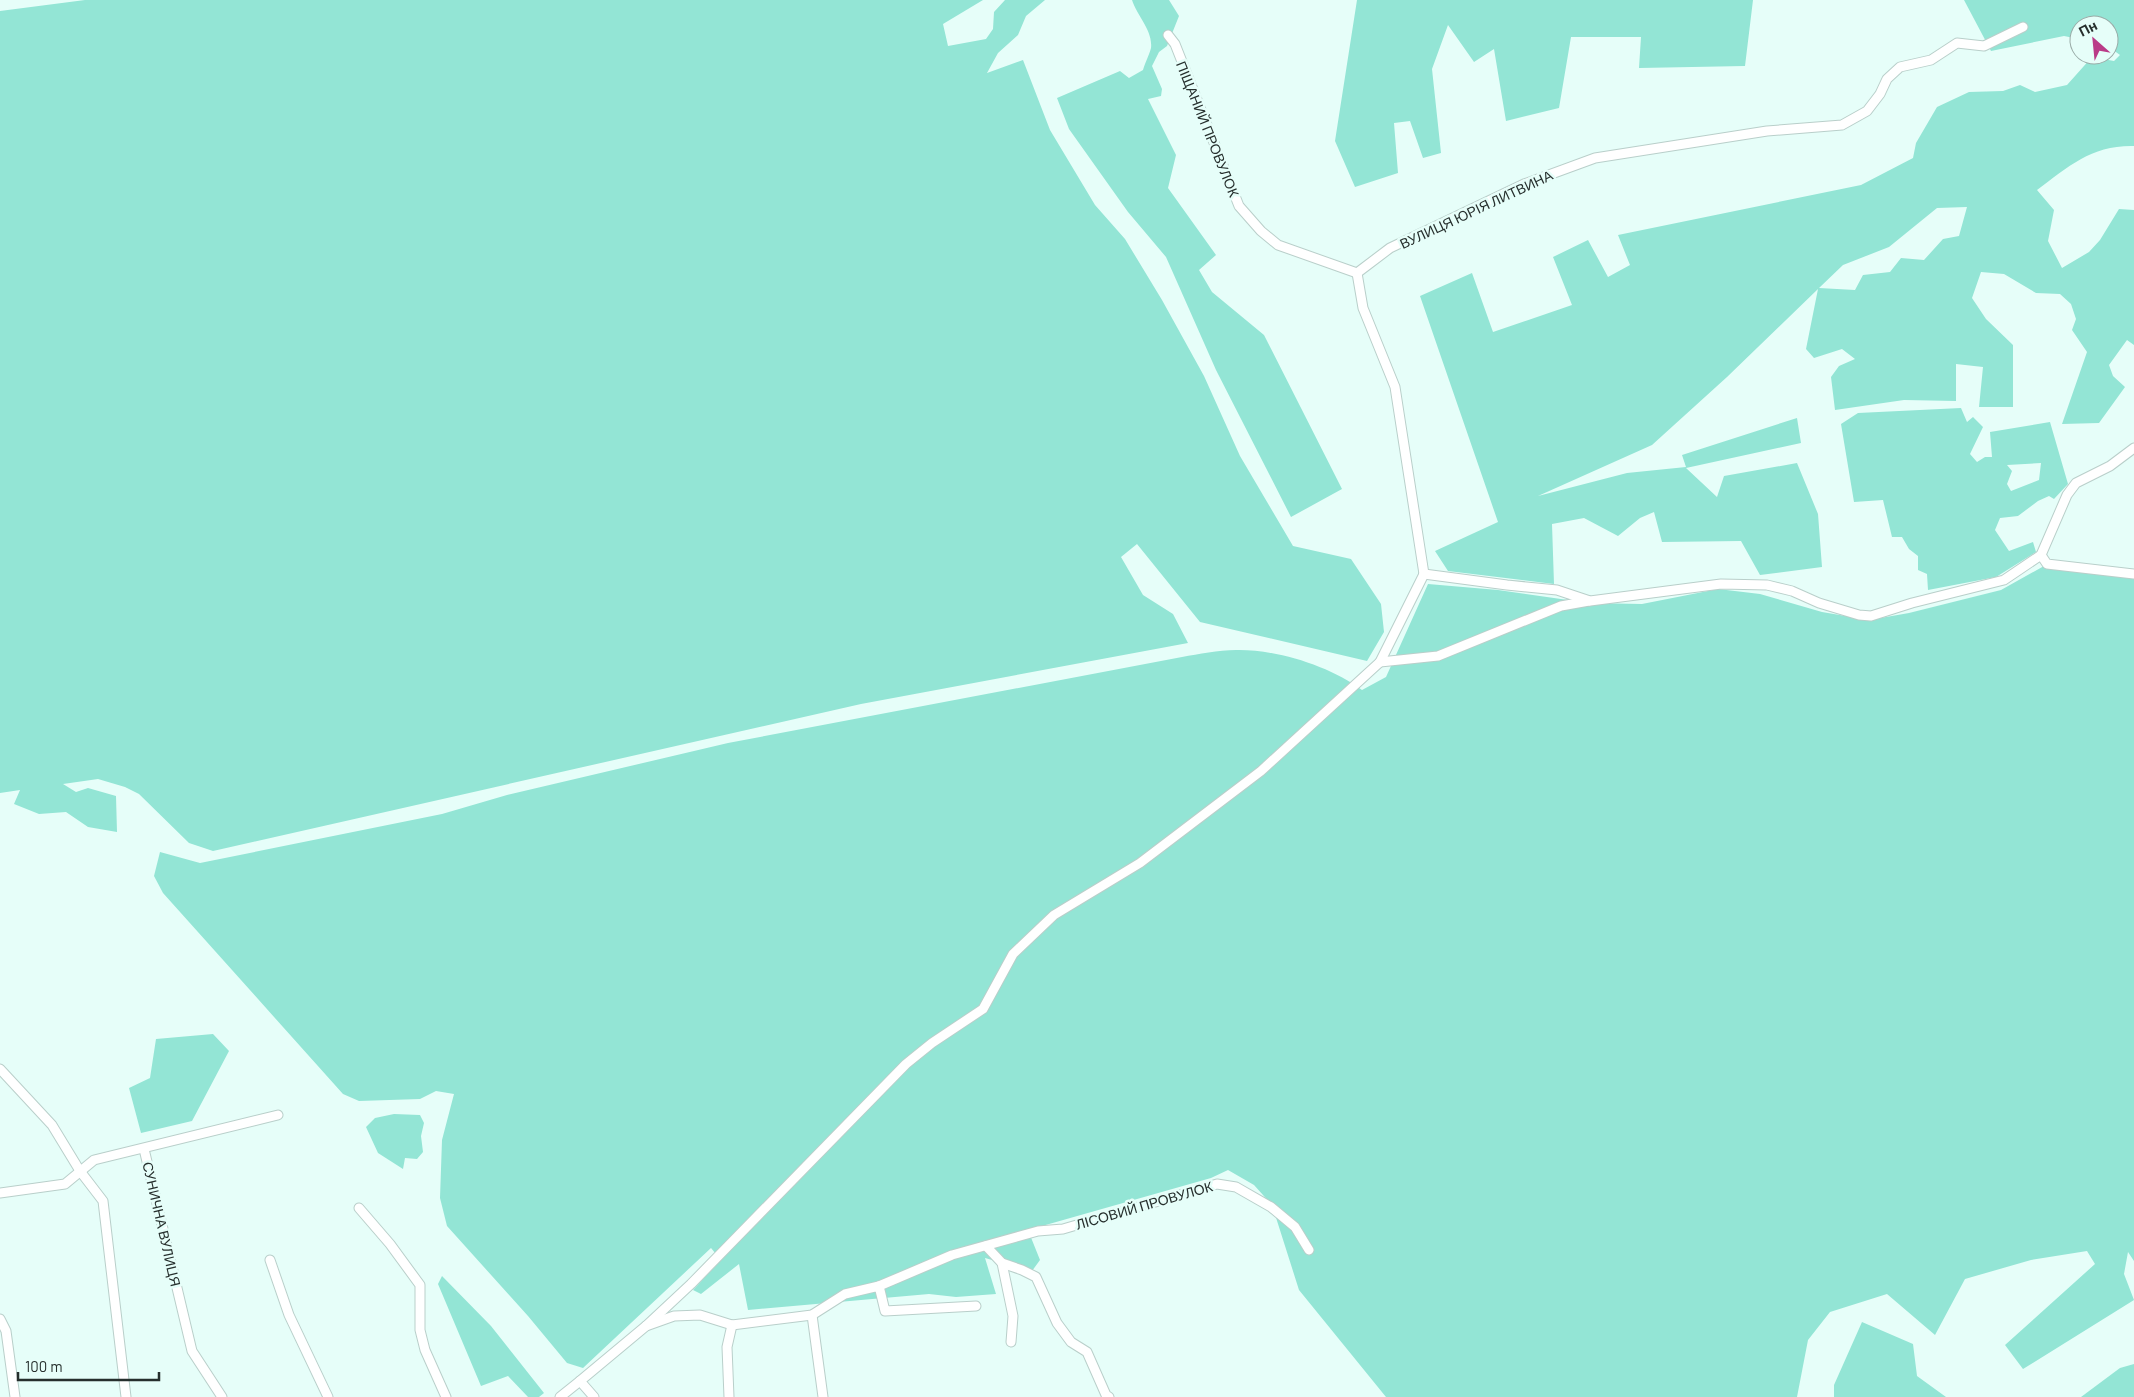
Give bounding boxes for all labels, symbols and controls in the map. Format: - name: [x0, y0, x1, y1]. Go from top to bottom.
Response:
- north arrow: [2069, 15, 2119, 65]
- text: Пн: [2076, 16, 2100, 40]
- street label: ПІЩАНИЙ ПРОВУЛОК: [1173, 59, 1243, 200]
- street label: ВУЛИЦЯ ЮРІЯ ЛИТВИНА: [1397, 166, 1556, 252]
- street label: СУНИЧНА ВУЛИЦЯ: [139, 1160, 185, 1288]
- street label: ЛІСОВИЙ ПРОВУЛОК: [1074, 1177, 1215, 1233]
- scale bar: [18, 1350, 159, 1382]
- text: 100 m: [25, 1357, 63, 1375]

